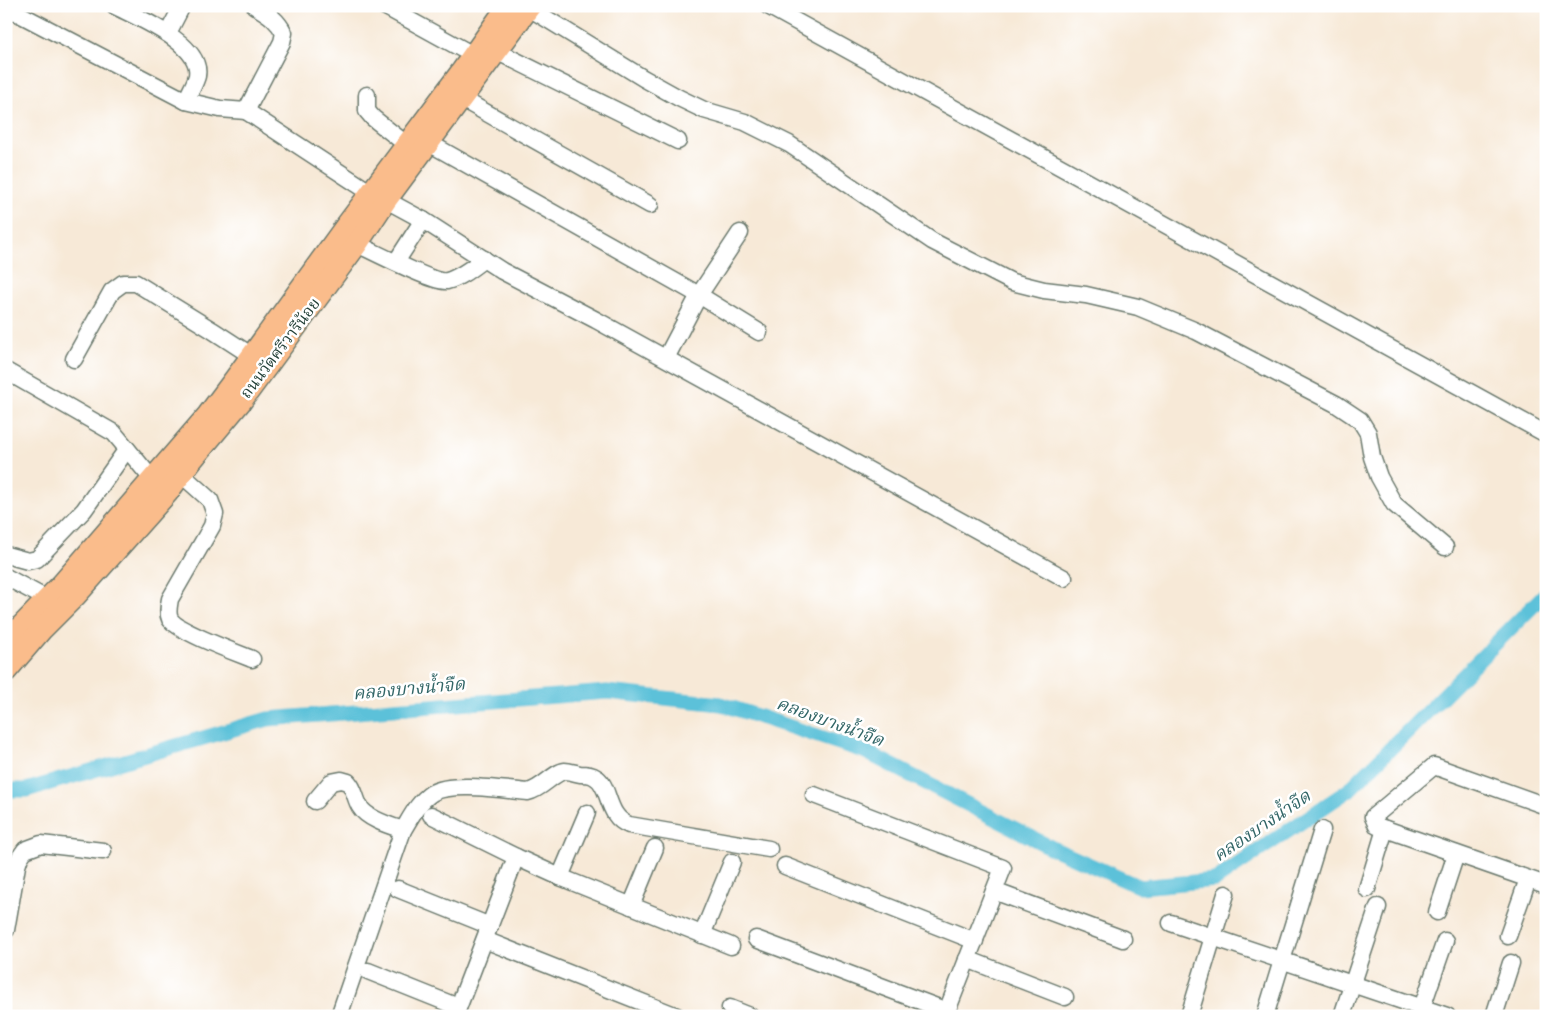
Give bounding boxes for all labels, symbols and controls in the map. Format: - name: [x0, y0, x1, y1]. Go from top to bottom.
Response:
- street label: ถนนวัดศรีวารีน้อย: [236, 294, 324, 402]
- water label: คลองบางน้ำจืด: [352, 670, 466, 704]
- water label: คลองบางน้ำจืด: [774, 689, 888, 751]
- water label: คลองบางน้ำจืด: [1207, 782, 1315, 866]

